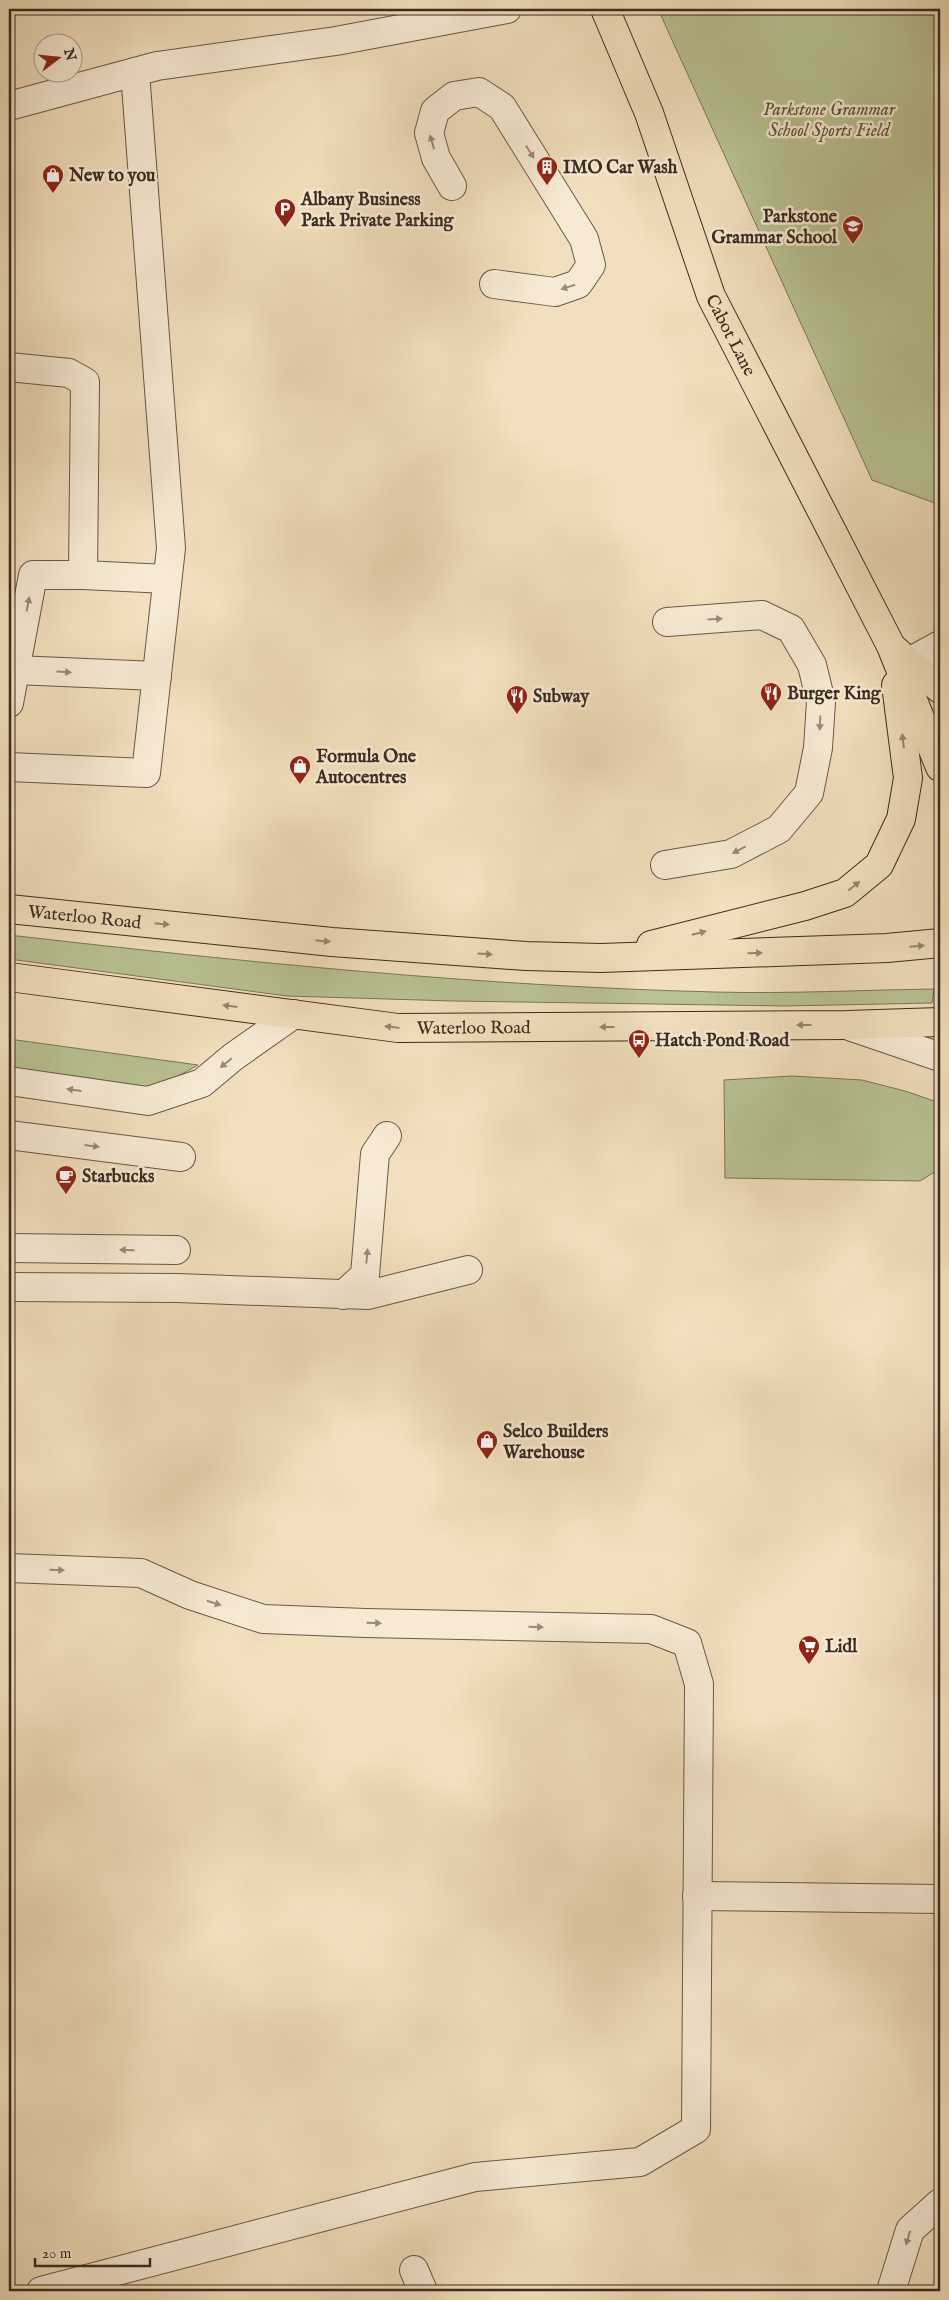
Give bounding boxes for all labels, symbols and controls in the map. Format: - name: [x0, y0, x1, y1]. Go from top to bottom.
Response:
- north arrow: [32, 32, 82, 82]
- text: N: [59, 45, 80, 63]
- park label: Parkstone Grammar School Sports Field: [763, 99, 896, 143]
- one-way arrow: [427, 135, 435, 150]
- one-way arrow: [525, 146, 534, 159]
- building icon: IMO Car Wash: [535, 155, 559, 186]
- place label: IMO Car Wash: [563, 157, 678, 180]
- shop icon: New to you: [41, 163, 65, 194]
- place label: New to you: [68, 165, 156, 188]
- place label: Albany Business Park Private Parking: [300, 189, 455, 233]
- parking icon: Albany Business Park Private Parking: [273, 197, 297, 228]
- place label: Parkstone Grammar School: [711, 206, 838, 250]
- school or university icon: Parkstone Grammar School: [841, 214, 865, 245]
- one-way arrow: [561, 284, 576, 292]
- street label: Cabot Lane: [699, 291, 760, 380]
- one-way arrow: [24, 595, 32, 611]
- one-way arrow: [708, 614, 724, 622]
- one-way arrow: [56, 668, 72, 676]
- restaurant icon: Burger King: [759, 681, 783, 712]
- place label: Burger King: [787, 683, 882, 706]
- restaurant icon: Subway: [505, 684, 529, 715]
- place label: Subway: [533, 686, 590, 709]
- one-way arrow: [815, 715, 823, 731]
- one-way arrow: [899, 733, 907, 749]
- place label: Formula One Autocentres: [315, 746, 417, 790]
- shop icon: Formula One Autocentres: [288, 754, 312, 785]
- one-way arrow: [732, 846, 747, 854]
- one-way arrow: [847, 880, 860, 891]
- street label: Waterloo Road: [27, 901, 143, 935]
- one-way arrow: [154, 921, 170, 929]
- one-way arrow: [692, 929, 707, 937]
- one-way arrow: [316, 937, 332, 945]
- one-way arrow: [909, 941, 925, 949]
- one-way arrow: [747, 949, 763, 957]
- one-way arrow: [478, 951, 494, 959]
- one-way arrow: [222, 1002, 238, 1010]
- street label: Waterloo Road: [417, 1017, 531, 1041]
- one-way arrow: [796, 1021, 812, 1029]
- one-way arrow: [383, 1023, 399, 1031]
- one-way arrow: [598, 1023, 614, 1031]
- bus stop icon: Hatch Pond Road: [627, 1028, 651, 1059]
- place label: Hatch Pond Road: [655, 1030, 790, 1053]
- one-way arrow: [220, 1057, 233, 1068]
- one-way arrow: [66, 1086, 82, 1094]
- one-way arrow: [84, 1142, 100, 1150]
- cafe icon: Starbucks: [54, 1164, 78, 1195]
- place label: Starbucks: [82, 1166, 155, 1189]
- one-way arrow: [119, 1246, 135, 1254]
- one-way arrow: [363, 1248, 371, 1264]
- place label: Selco Builders Warehouse: [502, 1421, 609, 1465]
- shop icon: Selco Builders Warehouse: [475, 1429, 499, 1460]
- one-way arrow: [50, 1566, 66, 1574]
- one-way arrow: [206, 1600, 221, 1607]
- one-way arrow: [366, 1620, 382, 1628]
- one-way arrow: [528, 1623, 544, 1631]
- supermarket icon: Lidl: [797, 1634, 821, 1665]
- place label: Lidl: [825, 1636, 858, 1659]
- one-way arrow: [904, 2231, 912, 2246]
- scale bar: [35, 2235, 150, 2267]
- text: 20 m: [42, 2244, 72, 2263]

